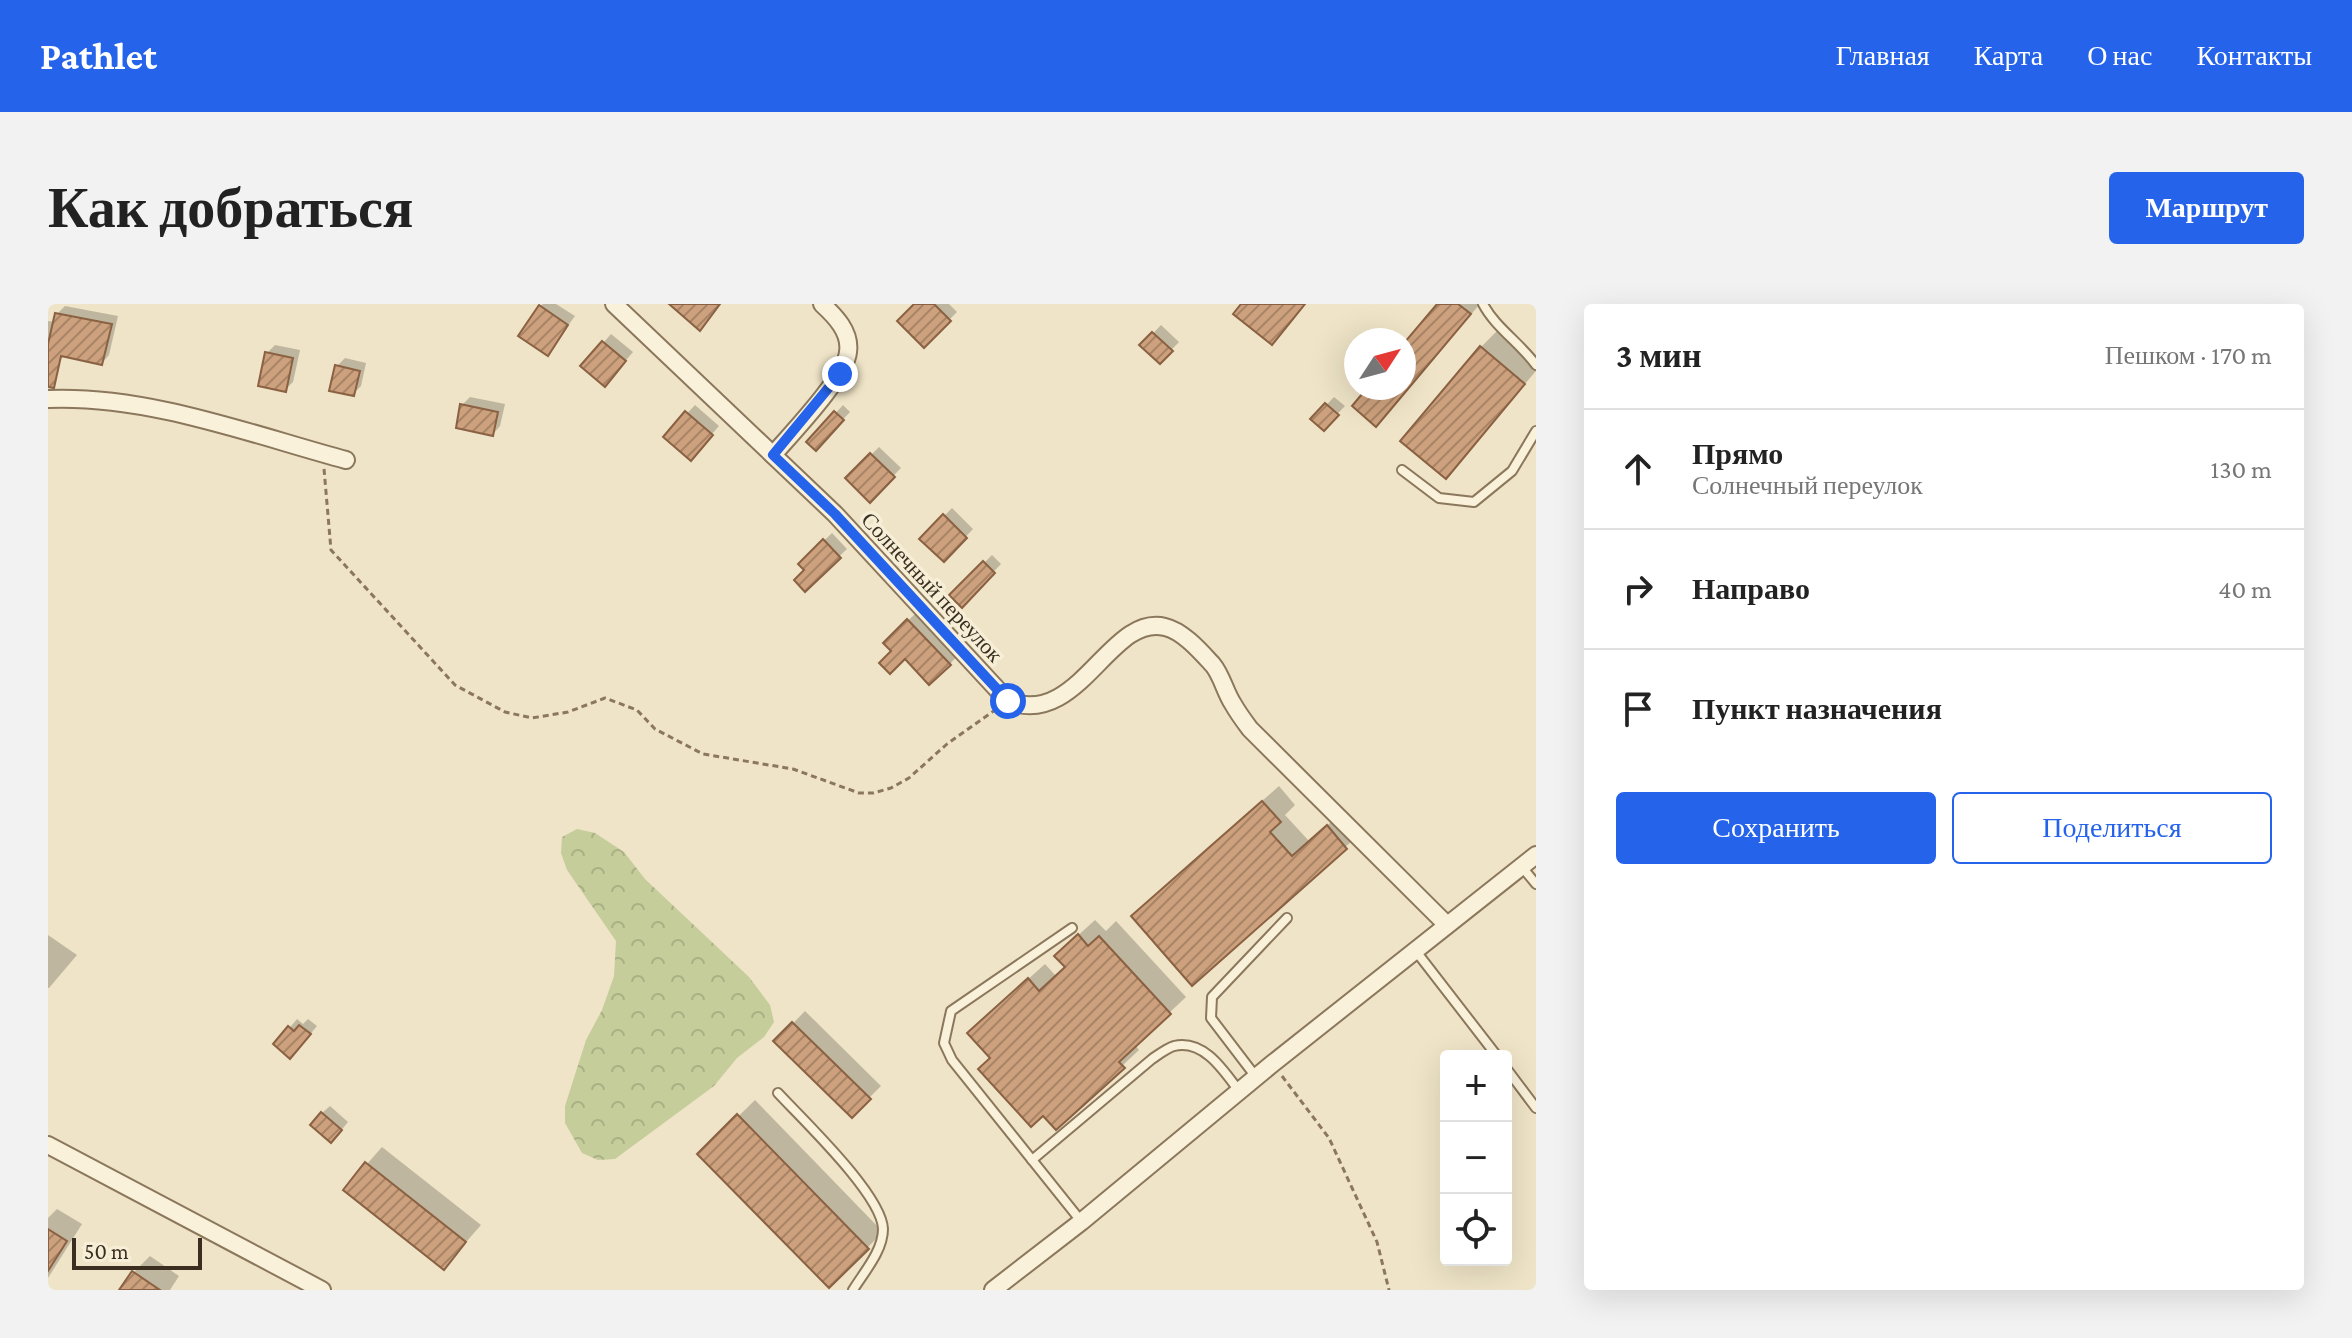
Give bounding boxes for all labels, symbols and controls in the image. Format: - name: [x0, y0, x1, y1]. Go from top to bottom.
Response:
- text: Pathlet: [40, 35, 157, 77]
- text: Главная: [1836, 40, 1930, 71]
- text: Карта: [1974, 40, 2043, 71]
- text: О нас: [2087, 40, 2152, 71]
- text: Контакты: [2196, 40, 2312, 71]
- button: Маршрут: [2109, 172, 2304, 244]
- text: Как добраться: [48, 177, 413, 239]
- north arrow: [1344, 328, 1416, 400]
- text: 3 мин: [1616, 337, 1701, 374]
- text: Пешком · 170 m: [2105, 341, 2272, 370]
- route end: [822, 356, 858, 392]
- text: Прямо: [1692, 437, 1783, 470]
- icon: ahead: [1616, 447, 1660, 491]
- text: 130 m: [2211, 455, 2272, 484]
- text: Солнечный переулок: [1692, 471, 1923, 500]
- street label: Солнечный переулок: [856, 507, 1008, 667]
- icon: right: [1616, 567, 1660, 611]
- text: Направо: [1692, 572, 1810, 605]
- text: 40 m: [2218, 575, 2272, 604]
- route start: [990, 683, 1026, 719]
- icon: arrive: [1616, 687, 1660, 731]
- text: Пункт назначения: [1692, 692, 1942, 725]
- button: Сохранить: [1616, 792, 1936, 864]
- button: Поделиться: [1952, 792, 2272, 864]
- map controls: [1440, 1050, 1512, 1266]
- button: +: [1440, 1050, 1512, 1122]
- button: −: [1440, 1122, 1512, 1194]
- button: locate: [1440, 1194, 1512, 1266]
- scale bar: [72, 1234, 202, 1270]
- text: 50 m: [84, 1239, 129, 1264]

